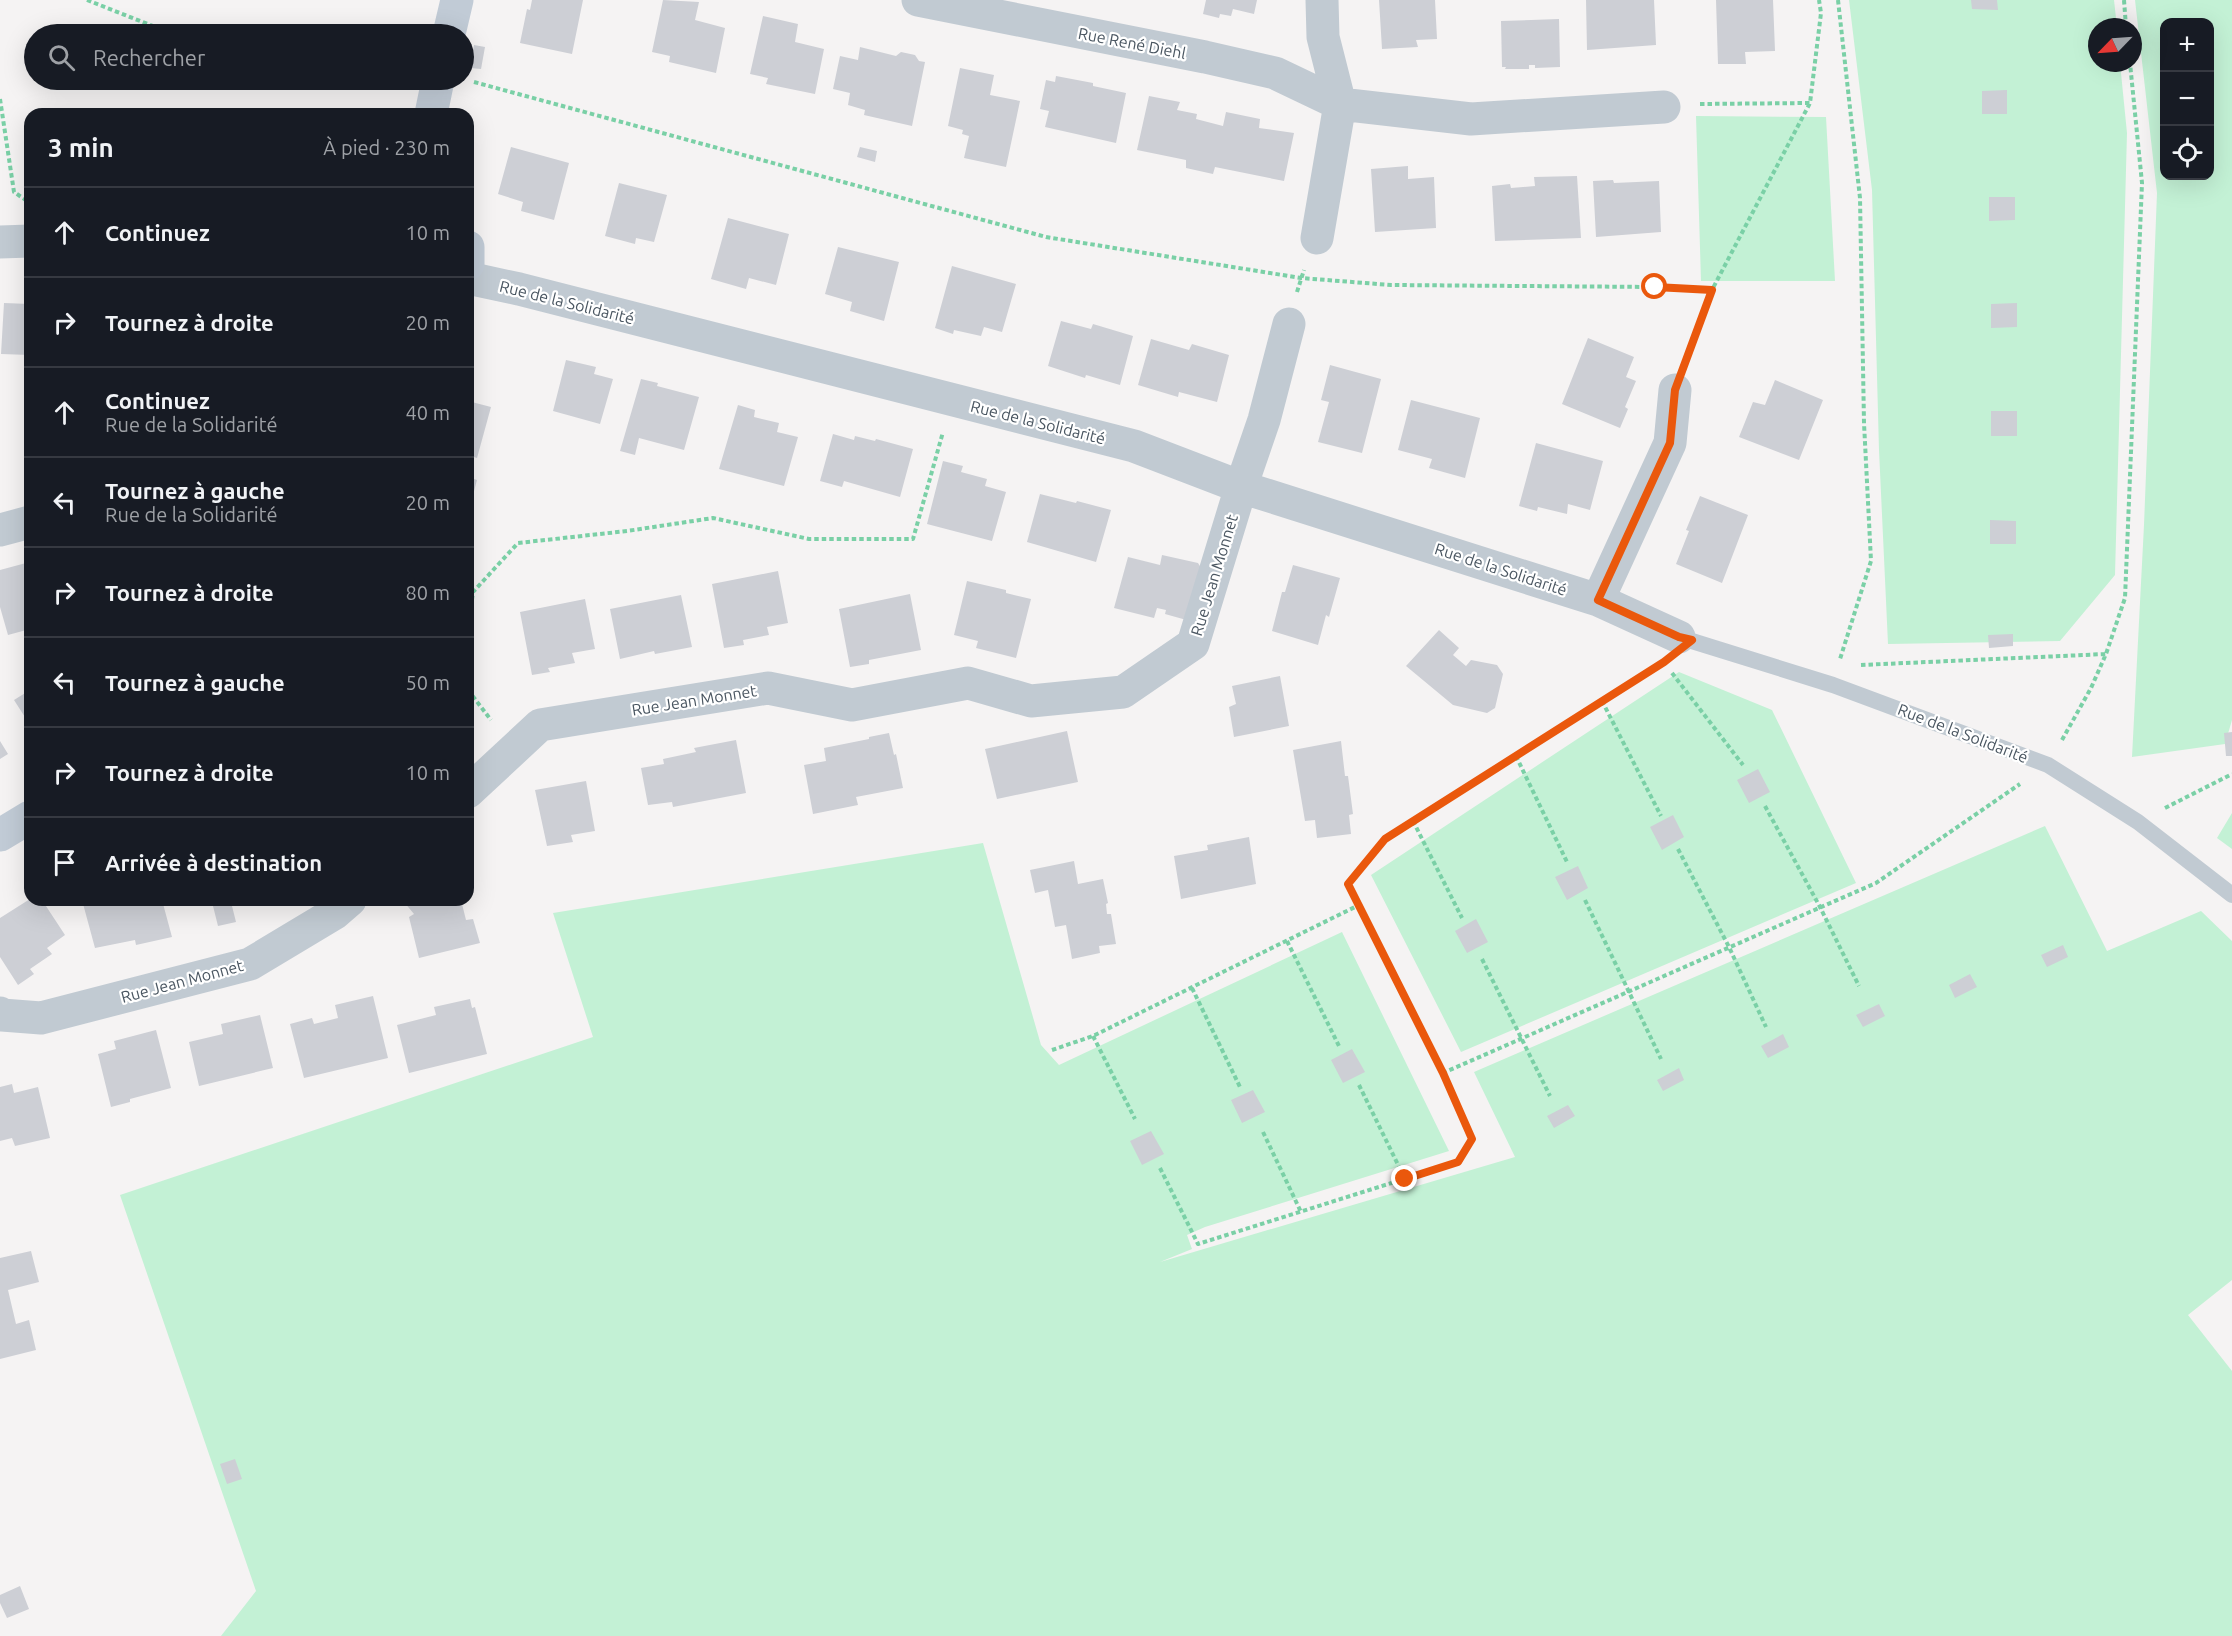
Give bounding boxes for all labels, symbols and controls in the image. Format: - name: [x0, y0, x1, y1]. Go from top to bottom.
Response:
- north arrow: [2088, 18, 2142, 72]
- map controls: [2160, 18, 2214, 180]
- button: +: [2160, 18, 2214, 72]
- search box: [24, 24, 474, 90]
- street label: Rue René Diehl: [1077, 24, 1187, 62]
- icon: search: [45, 41, 78, 74]
- text: Rechercher: [93, 45, 205, 70]
- button: −: [2160, 72, 2214, 126]
- button: locate: [2160, 126, 2214, 180]
- text: 3 min: [48, 133, 114, 162]
- text: À pied · 230 m: [323, 136, 450, 159]
- icon: ahead: [48, 216, 81, 249]
- text: Continuez: [105, 220, 210, 245]
- text: 10 m: [406, 221, 450, 244]
- route start: [1641, 273, 1667, 299]
- street label: Rue de la Solidarité: [498, 277, 636, 327]
- icon: right: [48, 306, 81, 339]
- text: Tournez à droite: [105, 310, 274, 335]
- text: 20 m: [406, 311, 450, 334]
- text: Continuez: [105, 388, 210, 413]
- icon: ahead: [48, 396, 81, 429]
- street label: Rue de la Solidarité: [969, 397, 1107, 447]
- text: 40 m: [406, 401, 450, 424]
- text: Rue de la Solidarité: [105, 413, 278, 436]
- text: Tournez à gauche: [105, 478, 285, 503]
- icon: left: [48, 486, 81, 519]
- text: 20 m: [406, 491, 450, 514]
- text: Rue de la Solidarité: [105, 503, 278, 526]
- street label: Rue Jean Monnet: [1187, 511, 1241, 638]
- street label: Rue de la Solidarité: [1433, 539, 1569, 599]
- icon: right: [48, 576, 81, 609]
- text: Tournez à droite: [105, 580, 274, 605]
- text: 80 m: [406, 581, 450, 604]
- icon: left: [48, 666, 81, 699]
- text: Tournez à gauche: [105, 670, 285, 695]
- text: 50 m: [406, 671, 450, 694]
- street label: Rue Jean Monnet: [630, 681, 758, 719]
- street label: Rue de la Solidarité: [1895, 700, 2031, 766]
- icon: right: [48, 756, 81, 789]
- text: Tournez à droite: [105, 760, 274, 785]
- text: 10 m: [406, 761, 450, 784]
- icon: arrive: [48, 846, 81, 879]
- text: Arrivée à destination: [105, 850, 322, 875]
- street label: Rue Jean Monnet: [119, 956, 246, 1006]
- route end: [1391, 1165, 1417, 1191]

